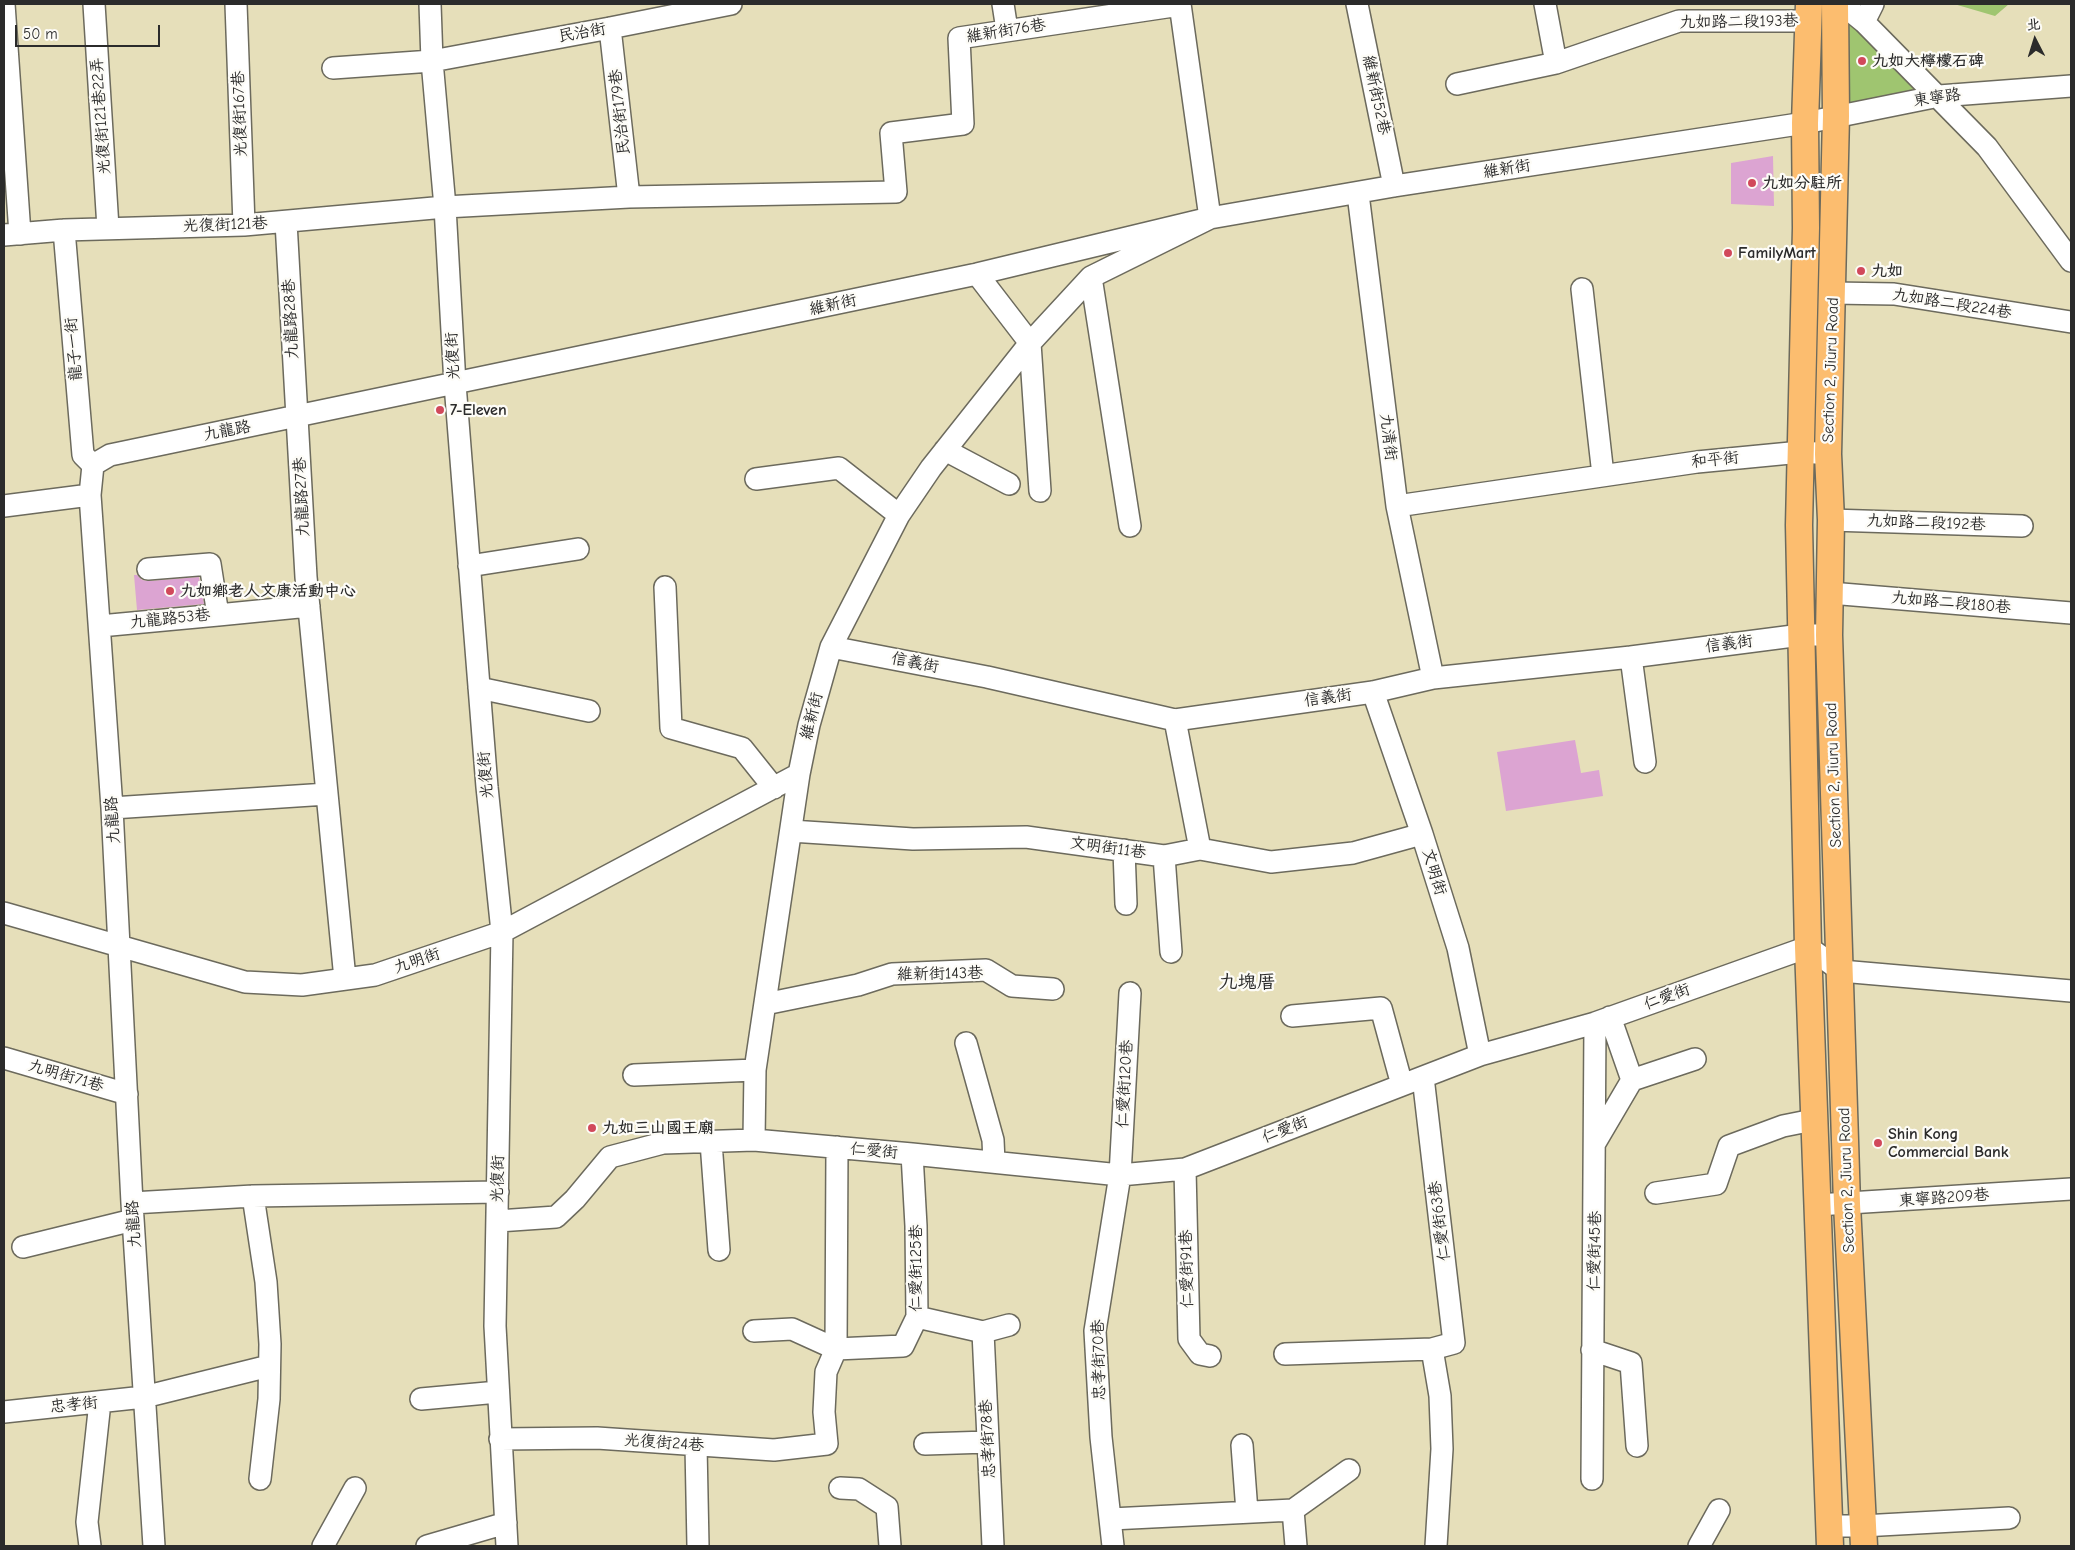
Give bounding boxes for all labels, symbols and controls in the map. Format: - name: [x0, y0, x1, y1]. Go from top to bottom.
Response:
- street label: 九如路二段193巷: [1679, 11, 1799, 33]
- scale bar: [18, 15, 162, 47]
- street label: 維新街76巷: [965, 15, 1047, 47]
- north arrow: [2010, 15, 2060, 65]
- text: 北: [2026, 15, 2041, 34]
- street label: 民治街: [557, 19, 607, 47]
- text: 50 m: [23, 25, 58, 43]
- place label: 九如大檸檬石碑: [1872, 51, 1984, 71]
- street label: 維新街52巷: [1358, 53, 1394, 137]
- marker: 九如大檸檬石碑: [1856, 55, 1868, 67]
- street label: 光復街121巷22弄: [87, 57, 115, 175]
- street label: 民治街179巷: [606, 68, 634, 156]
- street label: 光復街167巷: [229, 70, 251, 158]
- street label: 東寧路: [1912, 85, 1962, 111]
- street label: 維新街: [1482, 156, 1532, 182]
- place label: 九如分駐所: [1762, 173, 1842, 193]
- marker: 九如分駐所: [1746, 177, 1758, 189]
- street label: 光復街121巷: [182, 214, 268, 236]
- place label: FamilyMart: [1738, 243, 1816, 263]
- marker: FamilyMart: [1722, 247, 1734, 259]
- place label: 九如: [1871, 261, 1903, 281]
- marker: 九如: [1855, 265, 1867, 277]
- street label: 九龍路28巷: [279, 278, 303, 360]
- street label: 九如路二段224巷: [1891, 285, 2013, 323]
- street label: 維新街: [808, 291, 858, 319]
- street label: Section 2, Jiuru Road: [1819, 297, 1843, 443]
- street label: 龍子一街: [62, 316, 86, 382]
- street label: 光復街: [442, 332, 464, 380]
- place label: 7-Eleven: [450, 400, 507, 420]
- marker: 7-Eleven: [434, 404, 446, 416]
- street label: 九清街: [1376, 412, 1400, 462]
- street label: 九龍路: [202, 417, 252, 445]
- street label: 和平街: [1690, 448, 1740, 472]
- street label: 九龍路27巷: [290, 457, 314, 537]
- street label: 九如路二段192巷: [1866, 511, 1986, 535]
- place label: 九如鄉老人文康活動中心: [180, 581, 356, 601]
- marker: 九如鄉老人文康活動中心: [164, 585, 176, 597]
- street label: 九如路二段180巷: [1890, 588, 2012, 618]
- street label: 九龍路53巷: [129, 605, 211, 633]
- street label: 信義街: [1704, 632, 1754, 656]
- street label: 信義街: [890, 649, 940, 677]
- street label: 信義街: [1303, 685, 1353, 711]
- street label: 維新街: [797, 690, 827, 742]
- street label: Section 2, Jiuru Road: [1822, 702, 1846, 848]
- street label: 光復街: [474, 750, 498, 800]
- street label: 九龍路: [102, 795, 124, 845]
- street label: 文明街11巷: [1069, 833, 1147, 863]
- street label: 文明街: [1418, 846, 1450, 898]
- street label: 九明街: [391, 944, 443, 978]
- street label: 維新街143巷: [897, 964, 983, 984]
- district label: 九塊厝: [1219, 972, 1275, 994]
- street label: 仁愛街: [1641, 980, 1693, 1014]
- street label: 仁愛街120巷: [1113, 1039, 1137, 1129]
- street label: 九明街71巷: [26, 1056, 106, 1096]
- street label: Section 2, Jiuru Road: [1835, 1107, 1859, 1253]
- street label: 仁愛街: [1259, 1112, 1311, 1148]
- place label: 九如三山國王廟: [602, 1118, 714, 1138]
- marker: 九如三山國王廟: [586, 1122, 598, 1134]
- place label: Shin Kong Commercial Bank: [1888, 1124, 2009, 1162]
- marker: Shin Kong Commercial Bank: [1872, 1137, 1884, 1149]
- street label: 仁愛街: [849, 1139, 899, 1163]
- street label: 光復街: [488, 1155, 508, 1203]
- street label: 仁愛街63巷: [1426, 1180, 1454, 1262]
- street label: 東寧路209巷: [1898, 1185, 1990, 1211]
- street label: 九龍路: [123, 1199, 145, 1249]
- street label: 仁愛街45巷: [1585, 1211, 1605, 1291]
- street label: 仁愛街125巷: [906, 1224, 926, 1312]
- street label: 仁愛街91巷: [1177, 1229, 1197, 1309]
- street label: 忠孝街70巷: [1089, 1319, 1109, 1401]
- street label: 忠孝街: [49, 1393, 99, 1417]
- street label: 忠孝街78巷: [976, 1399, 1000, 1479]
- street label: 光復街24巷: [623, 1431, 705, 1455]

